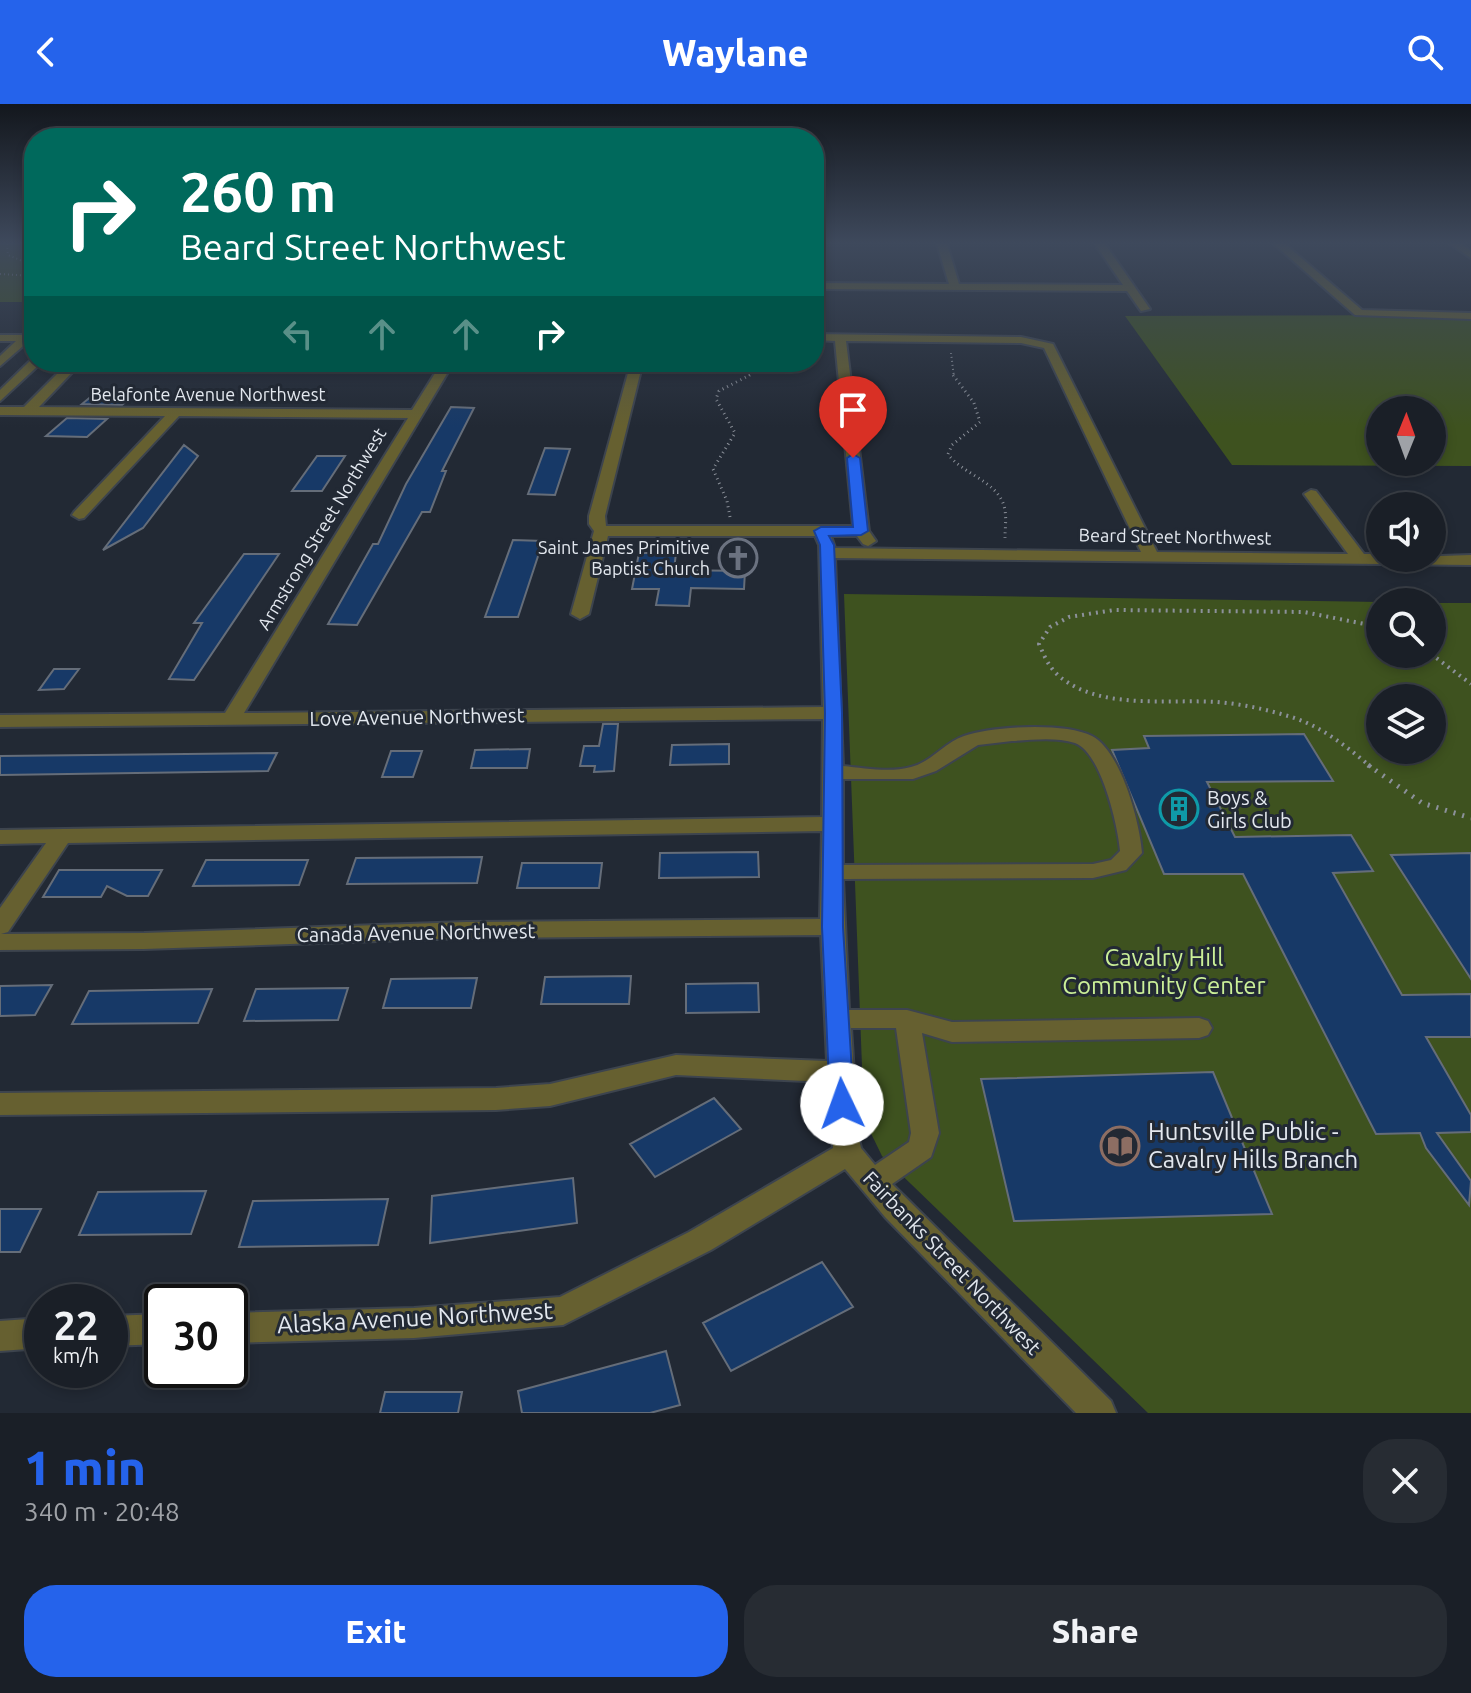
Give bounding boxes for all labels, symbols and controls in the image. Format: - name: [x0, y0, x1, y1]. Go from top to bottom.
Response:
- icon: back: [24, 30, 68, 74]
- icon: search: [1403, 30, 1447, 74]
- text: Waylane: [662, 32, 809, 73]
- icon: right: [48, 160, 152, 264]
- text: 260 m: [180, 160, 336, 223]
- text: Beard Street Northwest: [180, 226, 566, 267]
- icon: left: [276, 312, 320, 356]
- icon: ahead: [360, 312, 404, 356]
- icon: ahead: [444, 312, 488, 356]
- icon: right: [528, 312, 572, 356]
- pin: [819, 376, 887, 458]
- street label: Belafonte Avenue Northwest: [90, 384, 326, 404]
- icon: arrive: [831, 388, 875, 432]
- north arrow: [1366, 396, 1446, 476]
- map controls: [1366, 396, 1446, 764]
- street label: Armstrong Street Northwest: [253, 424, 389, 633]
- button: sound: [1366, 492, 1446, 572]
- street label: Beard Street Northwest: [1078, 524, 1272, 548]
- place label: Saint James Primitive Baptist Church: [538, 537, 710, 578]
- church icon: Saint James Primitive Baptist Church: [717, 537, 759, 579]
- button: search: [1366, 588, 1446, 668]
- button: layers: [1366, 684, 1446, 764]
- street label: Love Avenue Northwest: [309, 703, 525, 730]
- place label: Boys & Girls Club: [1207, 786, 1292, 832]
- building icon: Boys & Girls Club: [1158, 788, 1200, 830]
- street label: Canada Avenue Northwest: [296, 919, 536, 946]
- park label: Cavalry Hill Community Center: [1062, 944, 1266, 999]
- position arrow: [800, 1062, 884, 1146]
- place label: Huntsville Public - Cavalry Hills Branch: [1148, 1118, 1358, 1173]
- library icon: Huntsville Public - Cavalry Hills Branch: [1099, 1125, 1141, 1167]
- street label: Fairbanks Street Northwest: [859, 1166, 1046, 1359]
- speed limit sign: 30: [144, 1284, 248, 1388]
- street label: Alaska Avenue Northwest: [276, 1297, 554, 1338]
- text: 22: [53, 1303, 99, 1348]
- text: km/h: [53, 1344, 99, 1367]
- button: close: [1363, 1439, 1447, 1523]
- text: 1 min: [24, 1440, 146, 1494]
- text: 340 m · 20:48: [24, 1497, 180, 1526]
- button: Exit: [24, 1585, 728, 1677]
- button: Share: [744, 1585, 1447, 1677]

